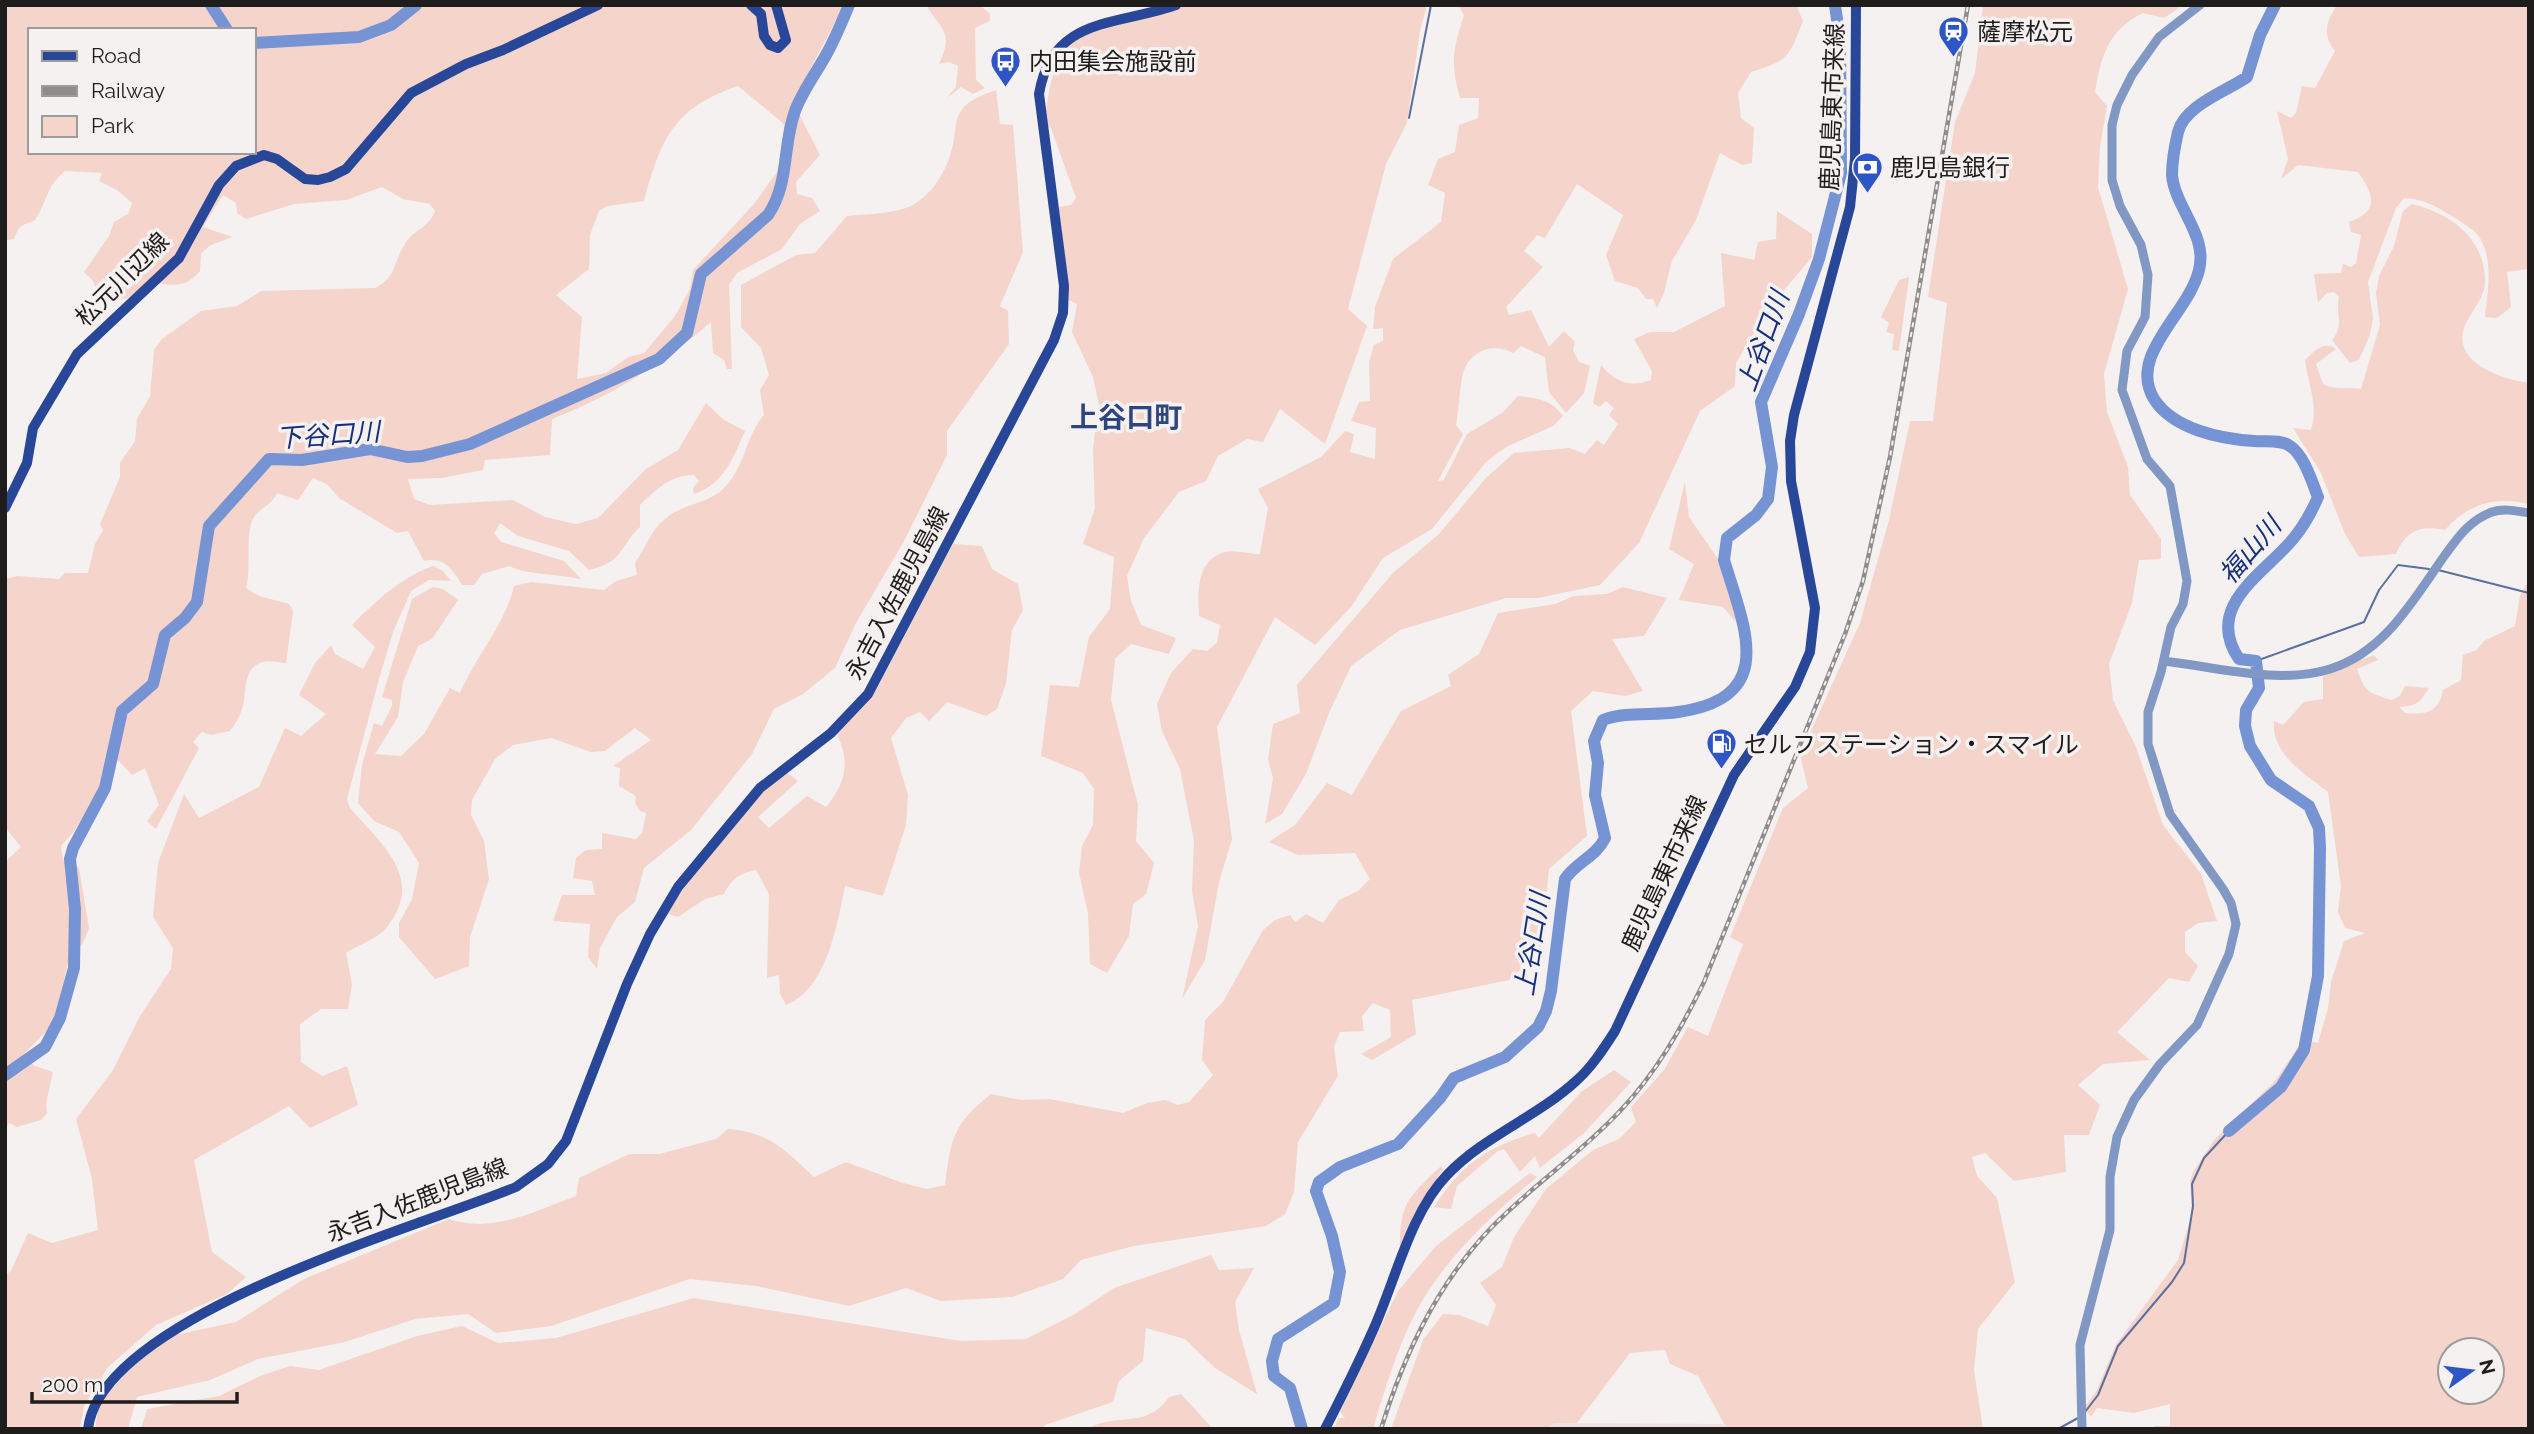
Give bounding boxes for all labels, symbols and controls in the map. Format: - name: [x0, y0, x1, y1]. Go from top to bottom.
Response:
- station icon: 薩摩松元: [1937, 14, 1971, 58]
- place label: 薩摩松元: [1977, 17, 2073, 46]
- street label: 鹿児島東市来線: [1815, 23, 1849, 191]
- legend: [28, 28, 256, 154]
- text: Road: [91, 43, 141, 68]
- bus stop icon: 内田集会施設前: [989, 44, 1023, 88]
- place label: 内田集会施設前: [1029, 47, 1197, 76]
- text: Railway: [91, 78, 165, 103]
- text: Park: [91, 113, 134, 138]
- bank icon: 鹿児島銀行: [1850, 150, 1884, 194]
- place label: 鹿児島銀行: [1890, 153, 2010, 182]
- street label: 松元川辺線: [69, 226, 175, 332]
- water label: 上谷口川: [1731, 284, 1796, 395]
- district label: 上谷口町: [1070, 401, 1182, 434]
- water label: 下谷口川: [275, 416, 384, 454]
- street label: 永吉入佐鹿児島線: [839, 501, 955, 685]
- water label: 福山川: [2213, 508, 2289, 589]
- fuel station icon: セルフステーション・スマイル: [1704, 727, 1738, 771]
- place label: セルフステーション・スマイル: [1744, 730, 2079, 759]
- street label: 鹿児島東市来線: [1615, 791, 1713, 955]
- water label: 上谷口川: [1509, 887, 1555, 998]
- street label: 永吉入佐鹿児島線: [322, 1152, 512, 1248]
- north arrow: [2436, 1336, 2506, 1406]
- text: N: [2475, 1357, 2500, 1377]
- scale bar: [32, 1360, 236, 1404]
- text: 200 m: [42, 1372, 103, 1397]

